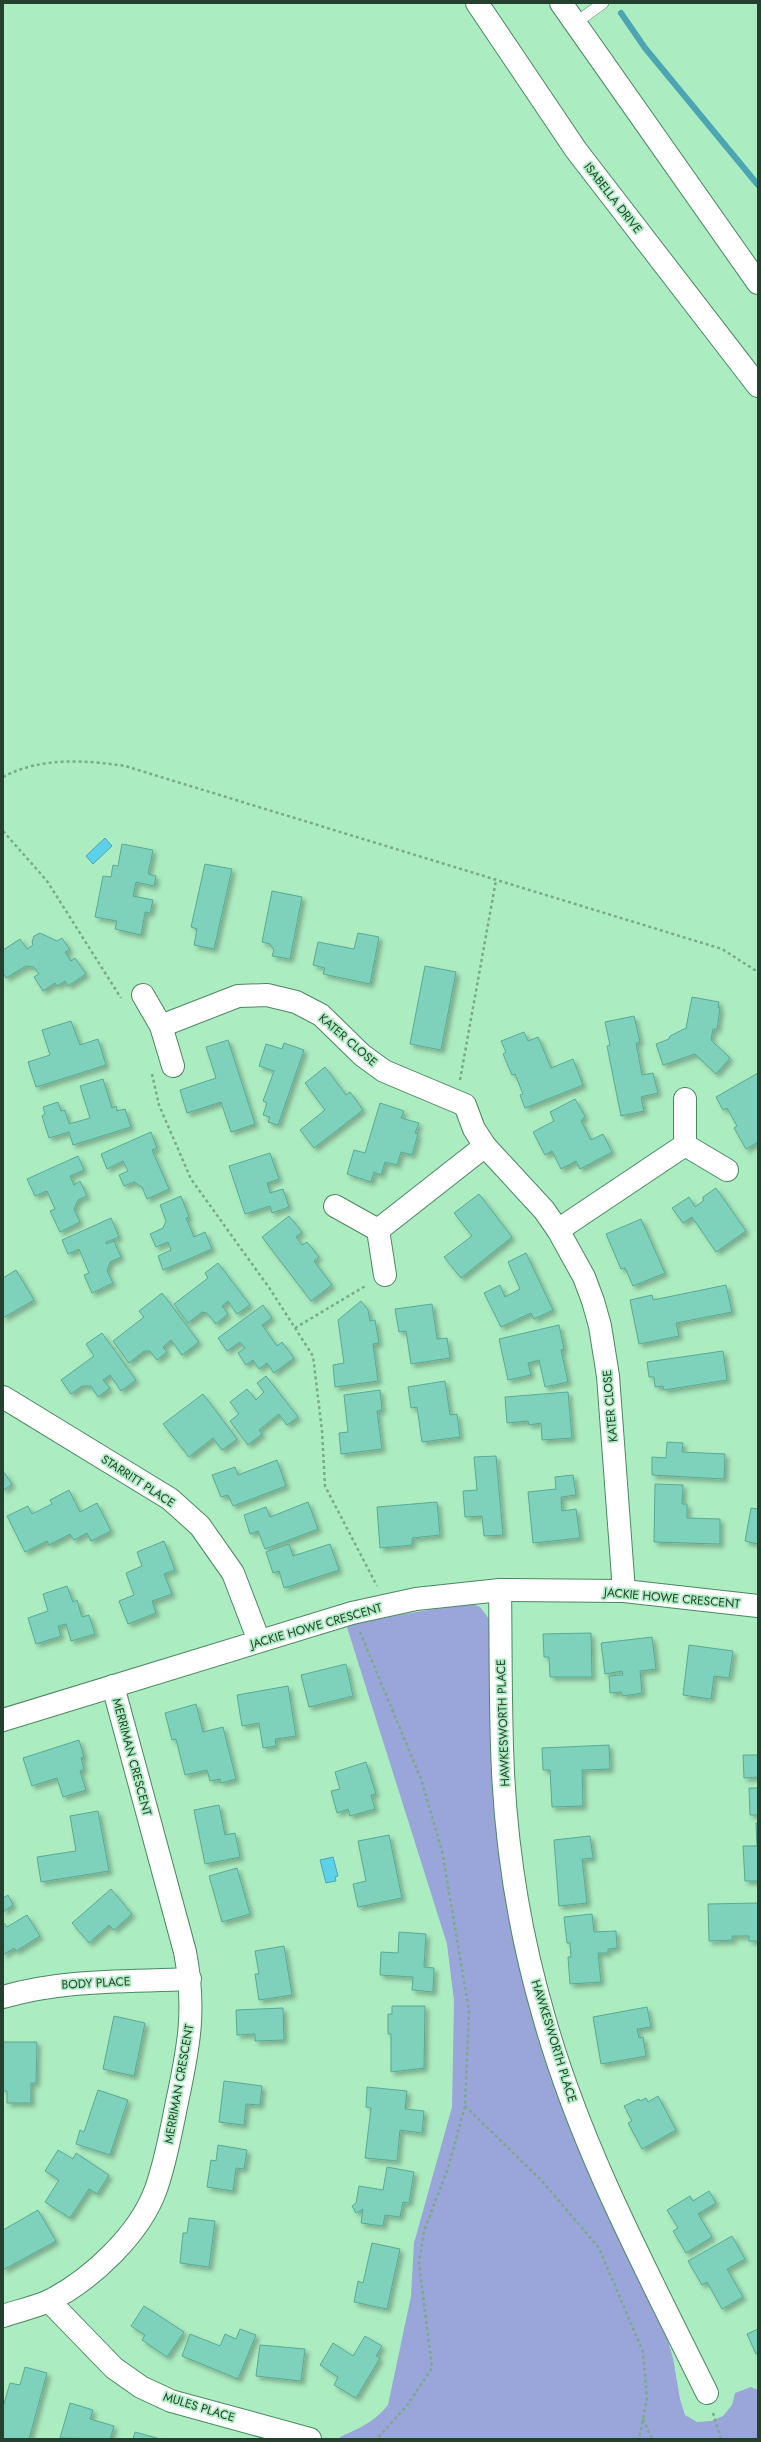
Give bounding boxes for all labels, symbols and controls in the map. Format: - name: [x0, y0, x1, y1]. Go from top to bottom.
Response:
- street label: ISABELLA DRIVE: [580, 159, 646, 237]
- street label: KATER CLOSE: [315, 1009, 381, 1071]
- street label: KATER CLOSE: [598, 1369, 622, 1443]
- street label: STARRITT PLACE: [97, 1450, 179, 1512]
- street label: JACKIE HOWE CRESCENT: [601, 1583, 741, 1613]
- street label: JACKIE HOWE CRESCENT: [246, 1598, 384, 1654]
- street label: HAWKESWORTH PLACE: [492, 1659, 514, 1787]
- street label: MERRIMAN CRESCENT: [108, 1696, 156, 1818]
- street label: BODY PLACE: [61, 1972, 131, 1994]
- street label: HAWKESWORTH PLACE: [527, 1977, 581, 2105]
- street label: MERRIMAN CRESCENT: [160, 2022, 198, 2145]
- street label: MULES PLACE: [161, 2388, 237, 2426]

